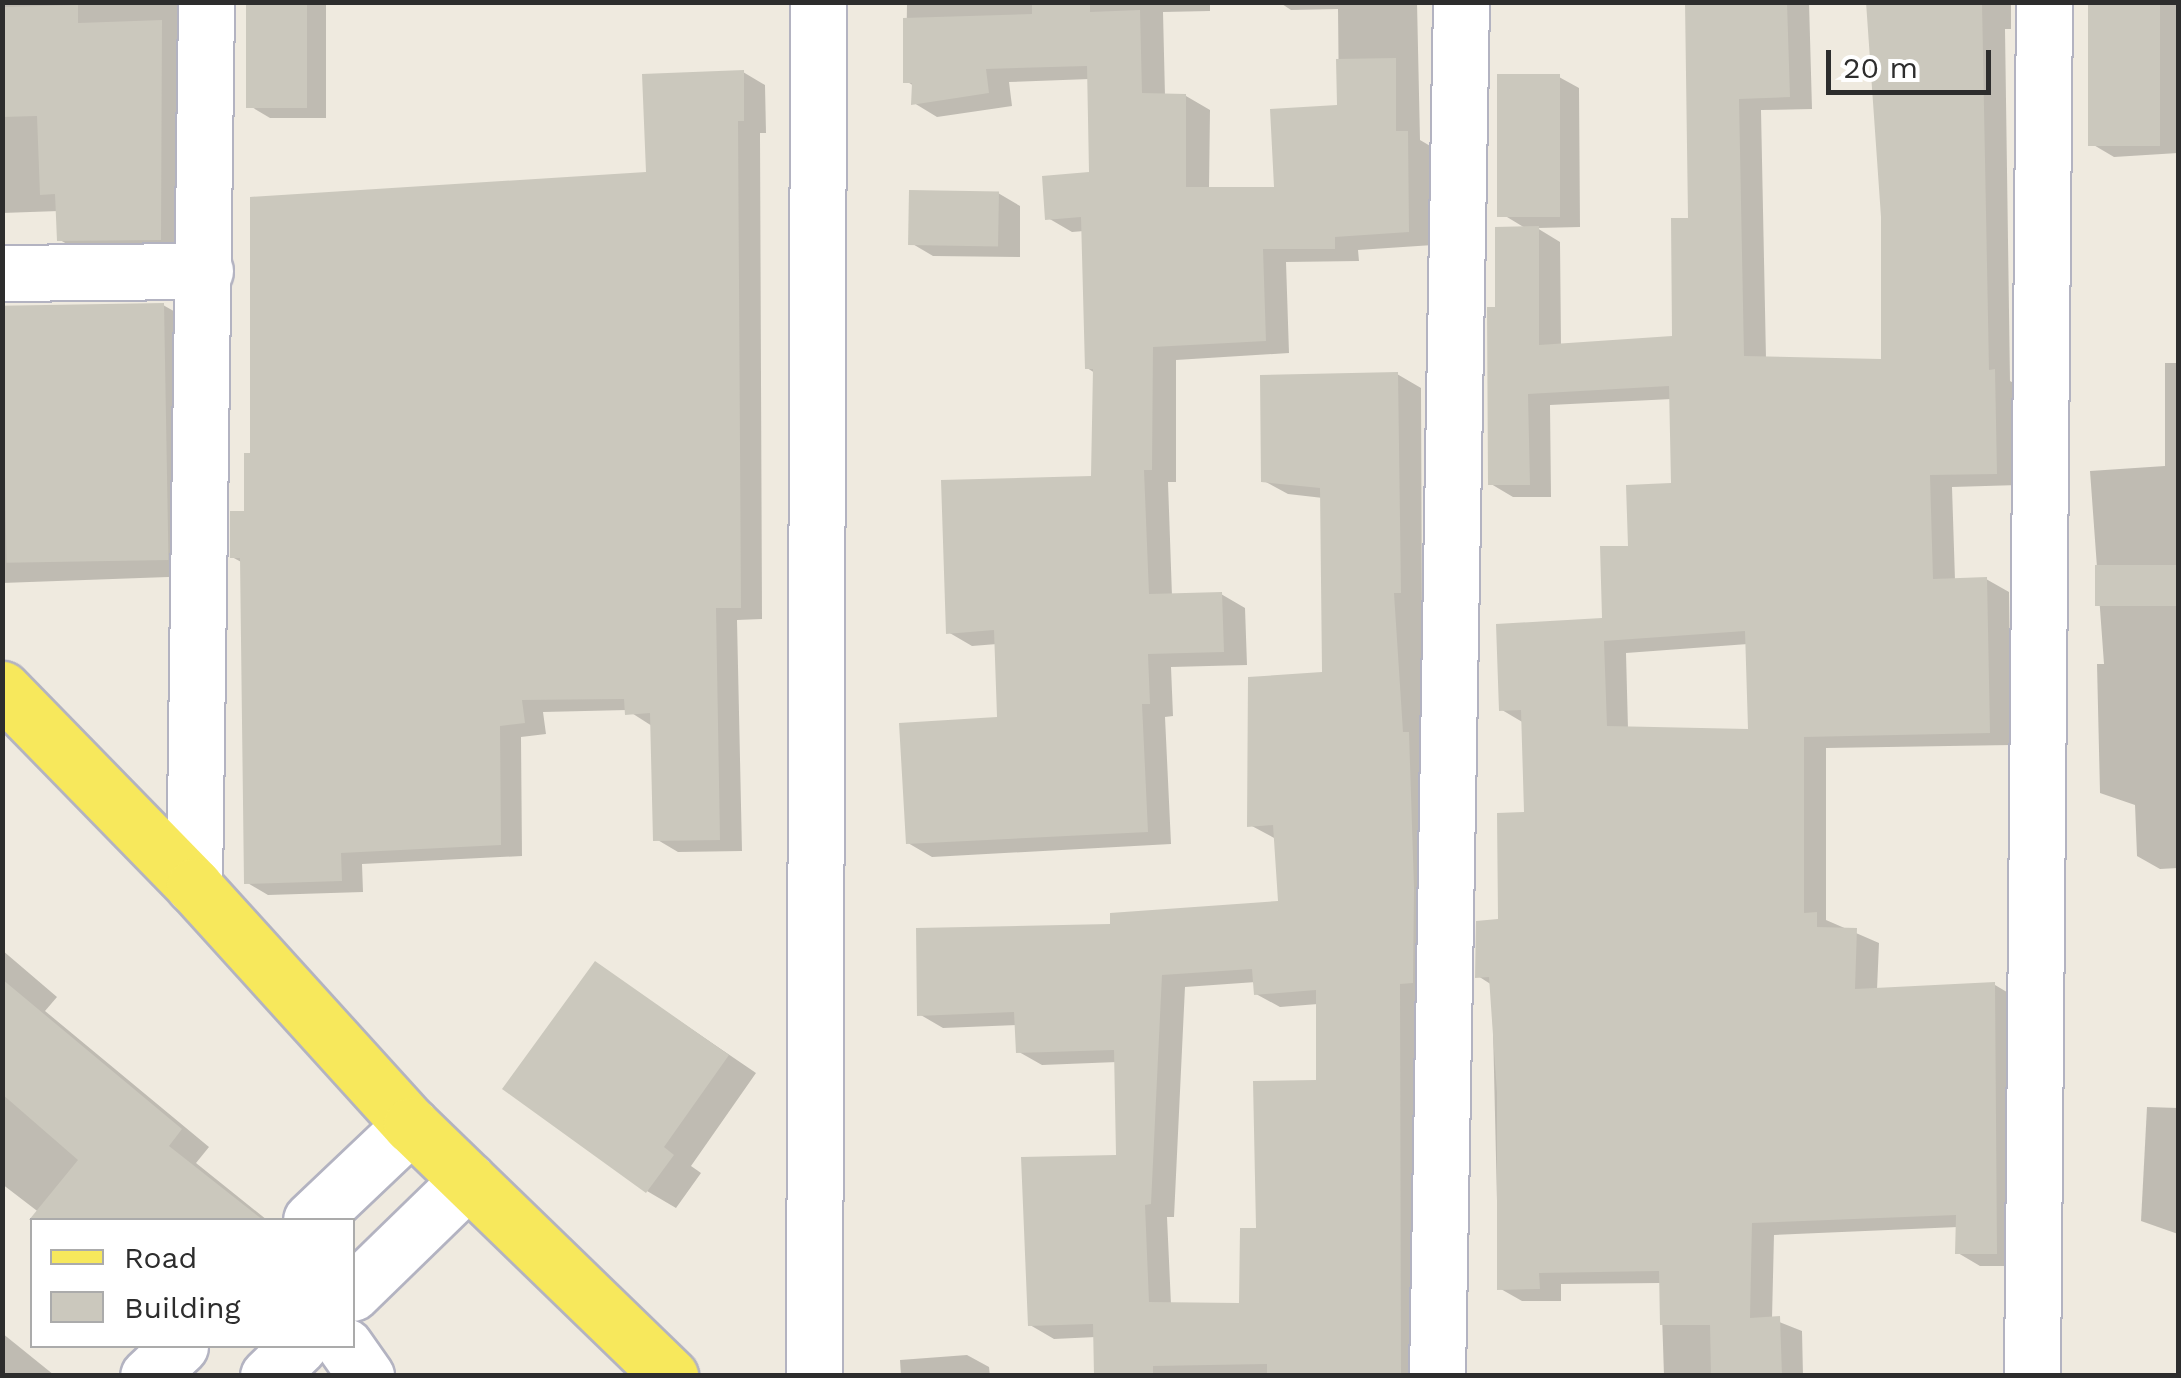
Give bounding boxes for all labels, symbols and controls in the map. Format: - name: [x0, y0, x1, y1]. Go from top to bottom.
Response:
- scale bar: [1831, 30, 1996, 92]
- text: 20 m: [1843, 50, 1918, 85]
- legend: [30, 1218, 355, 1348]
- text: Road: [124, 1240, 197, 1275]
- text: Building: [124, 1290, 241, 1325]

